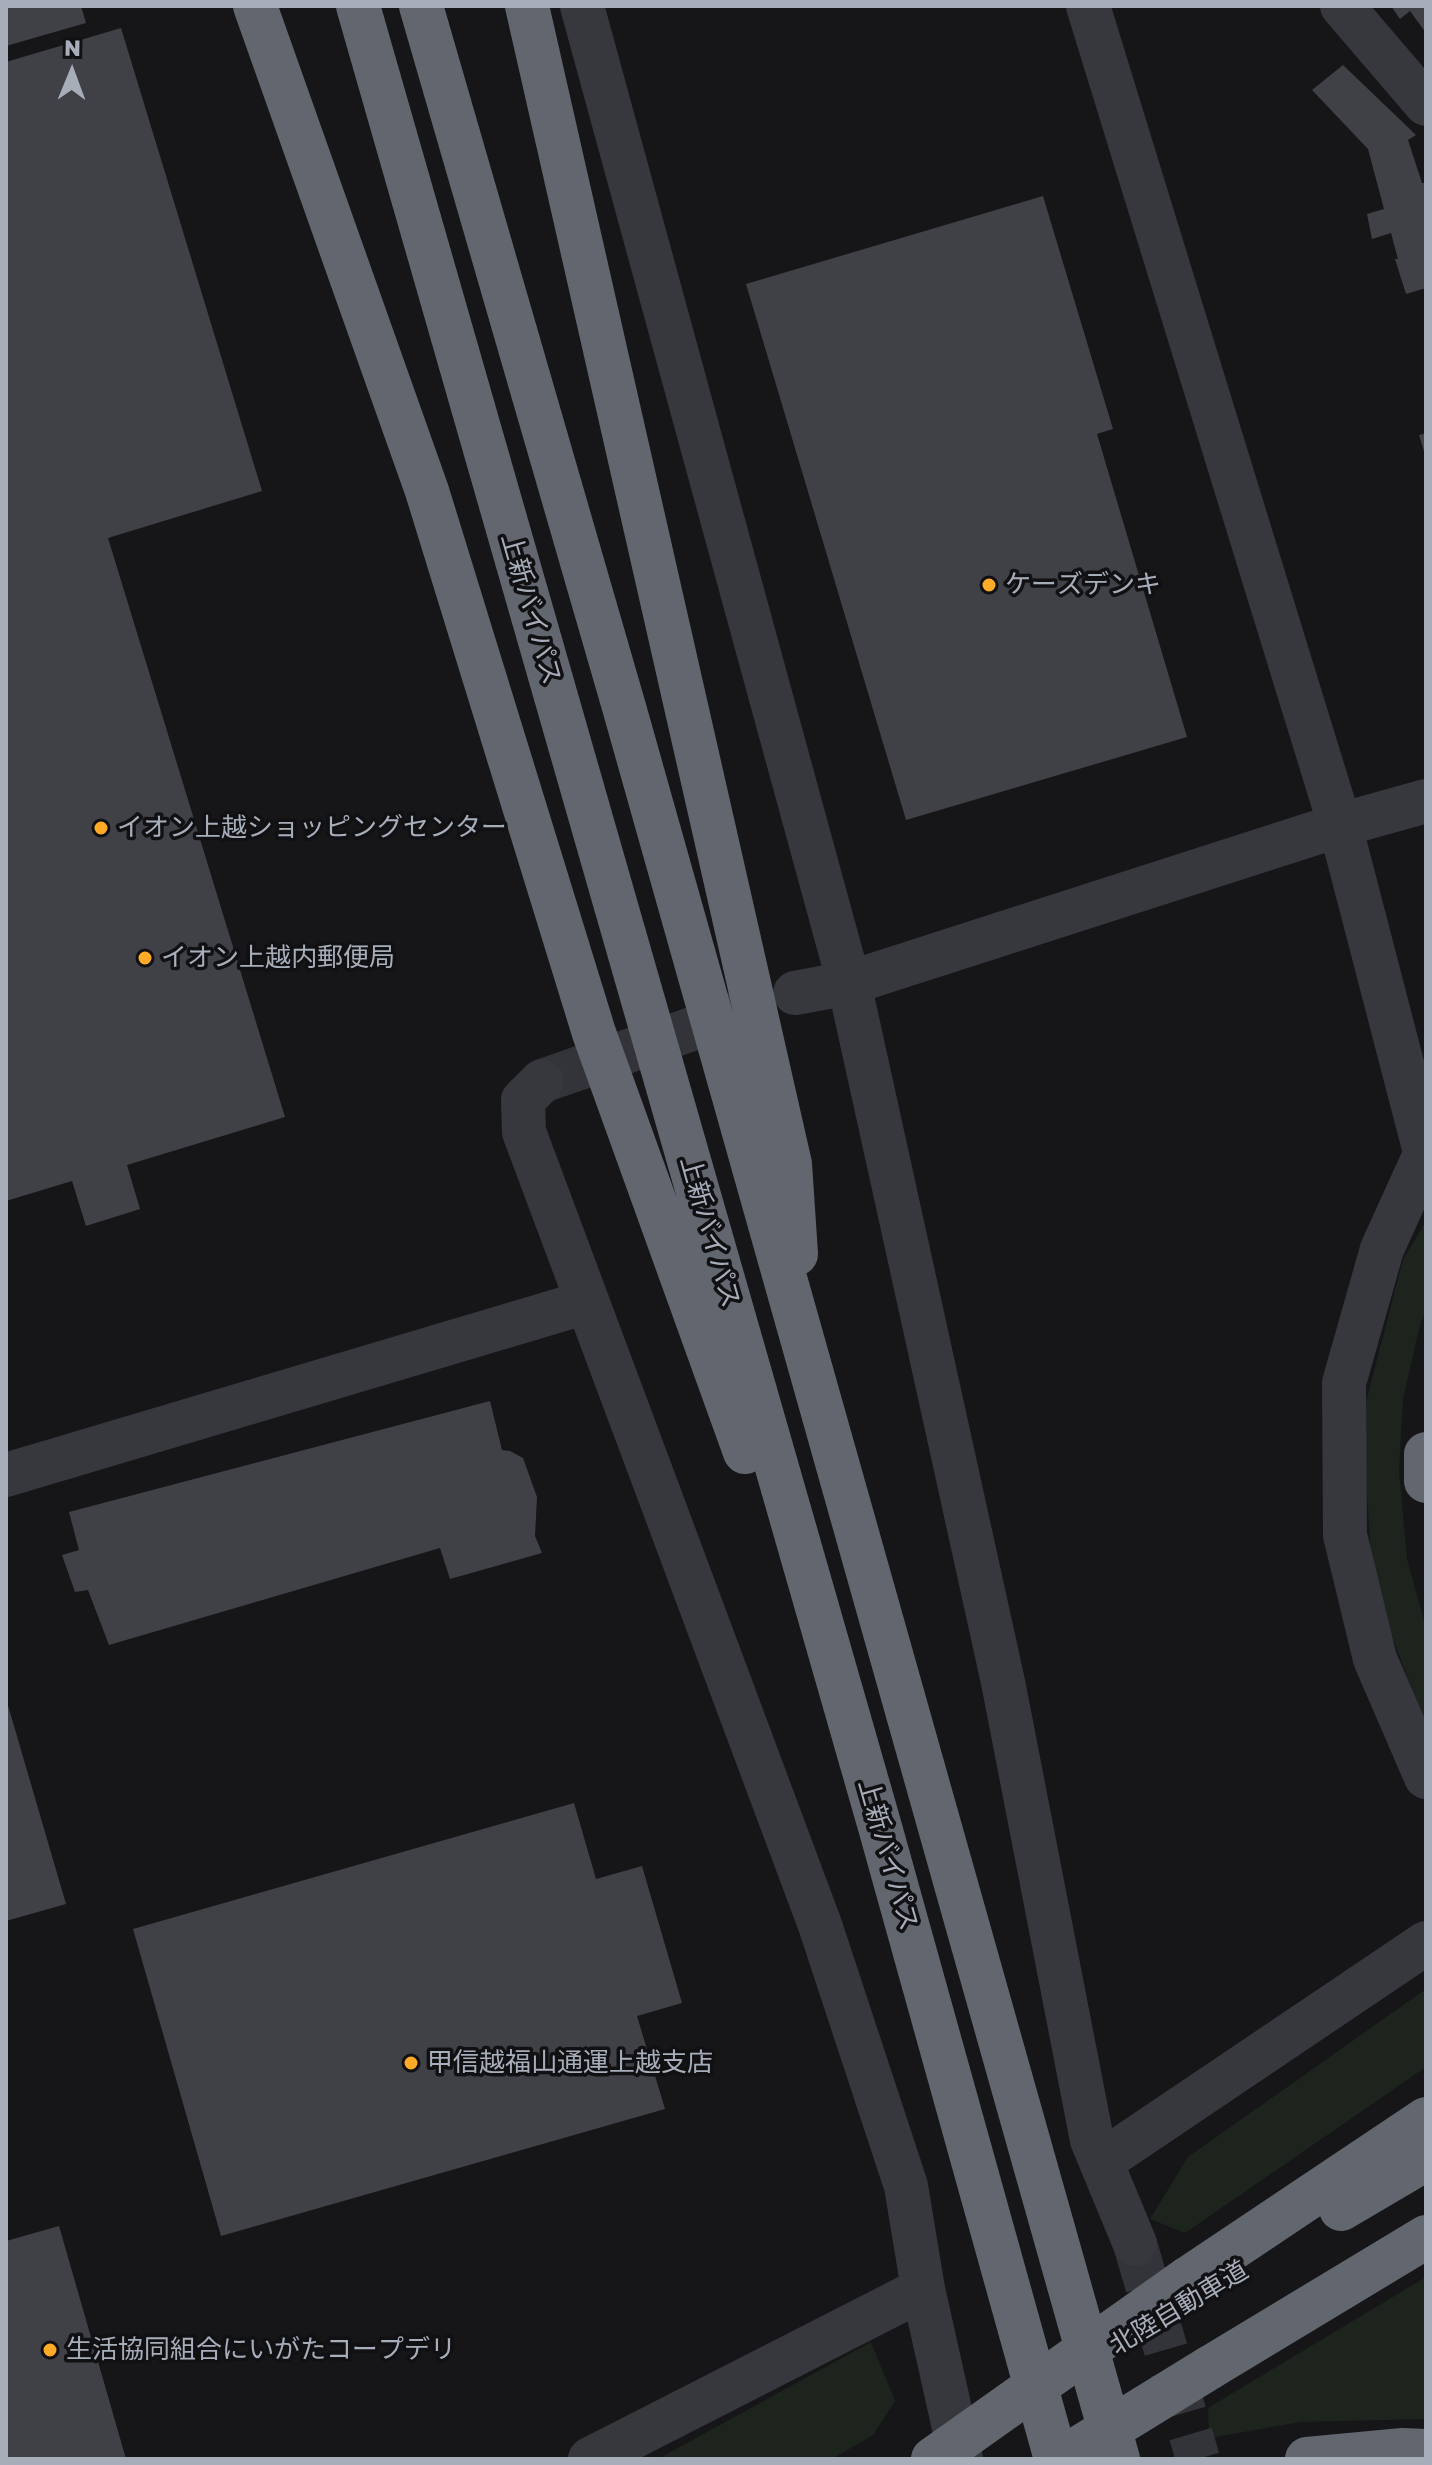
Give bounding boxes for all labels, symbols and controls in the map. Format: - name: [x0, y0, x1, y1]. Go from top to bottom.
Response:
- north arrow: [32, 32, 112, 112]
- text: N: [64, 34, 81, 61]
- street label: 上新バイパス: [495, 530, 567, 688]
- place label: ケーズデンキ: [1005, 569, 1161, 601]
- marker: ケーズデンキ: [980, 576, 998, 594]
- place label: イオン上越ショッピングセンター: [117, 812, 507, 844]
- marker: イオン上越ショッピングセンター: [92, 819, 110, 837]
- place label: イオン上越内郵便局: [161, 942, 395, 974]
- marker: イオン上越内郵便局: [136, 949, 154, 967]
- street label: 上新バイパス: [674, 1153, 746, 1311]
- street label: 上新バイパス: [852, 1776, 924, 1934]
- place label: 甲信越福山通運上越支店: [427, 2047, 713, 2079]
- marker: 甲信越福山通運上越支店: [402, 2054, 420, 2072]
- street label: 北陸自動車道: [1104, 2254, 1254, 2362]
- place label: 生活協同組合にいがたコープデリ: [66, 2334, 456, 2366]
- marker: 生活協同組合にいがたコープデリ: [41, 2341, 59, 2359]

